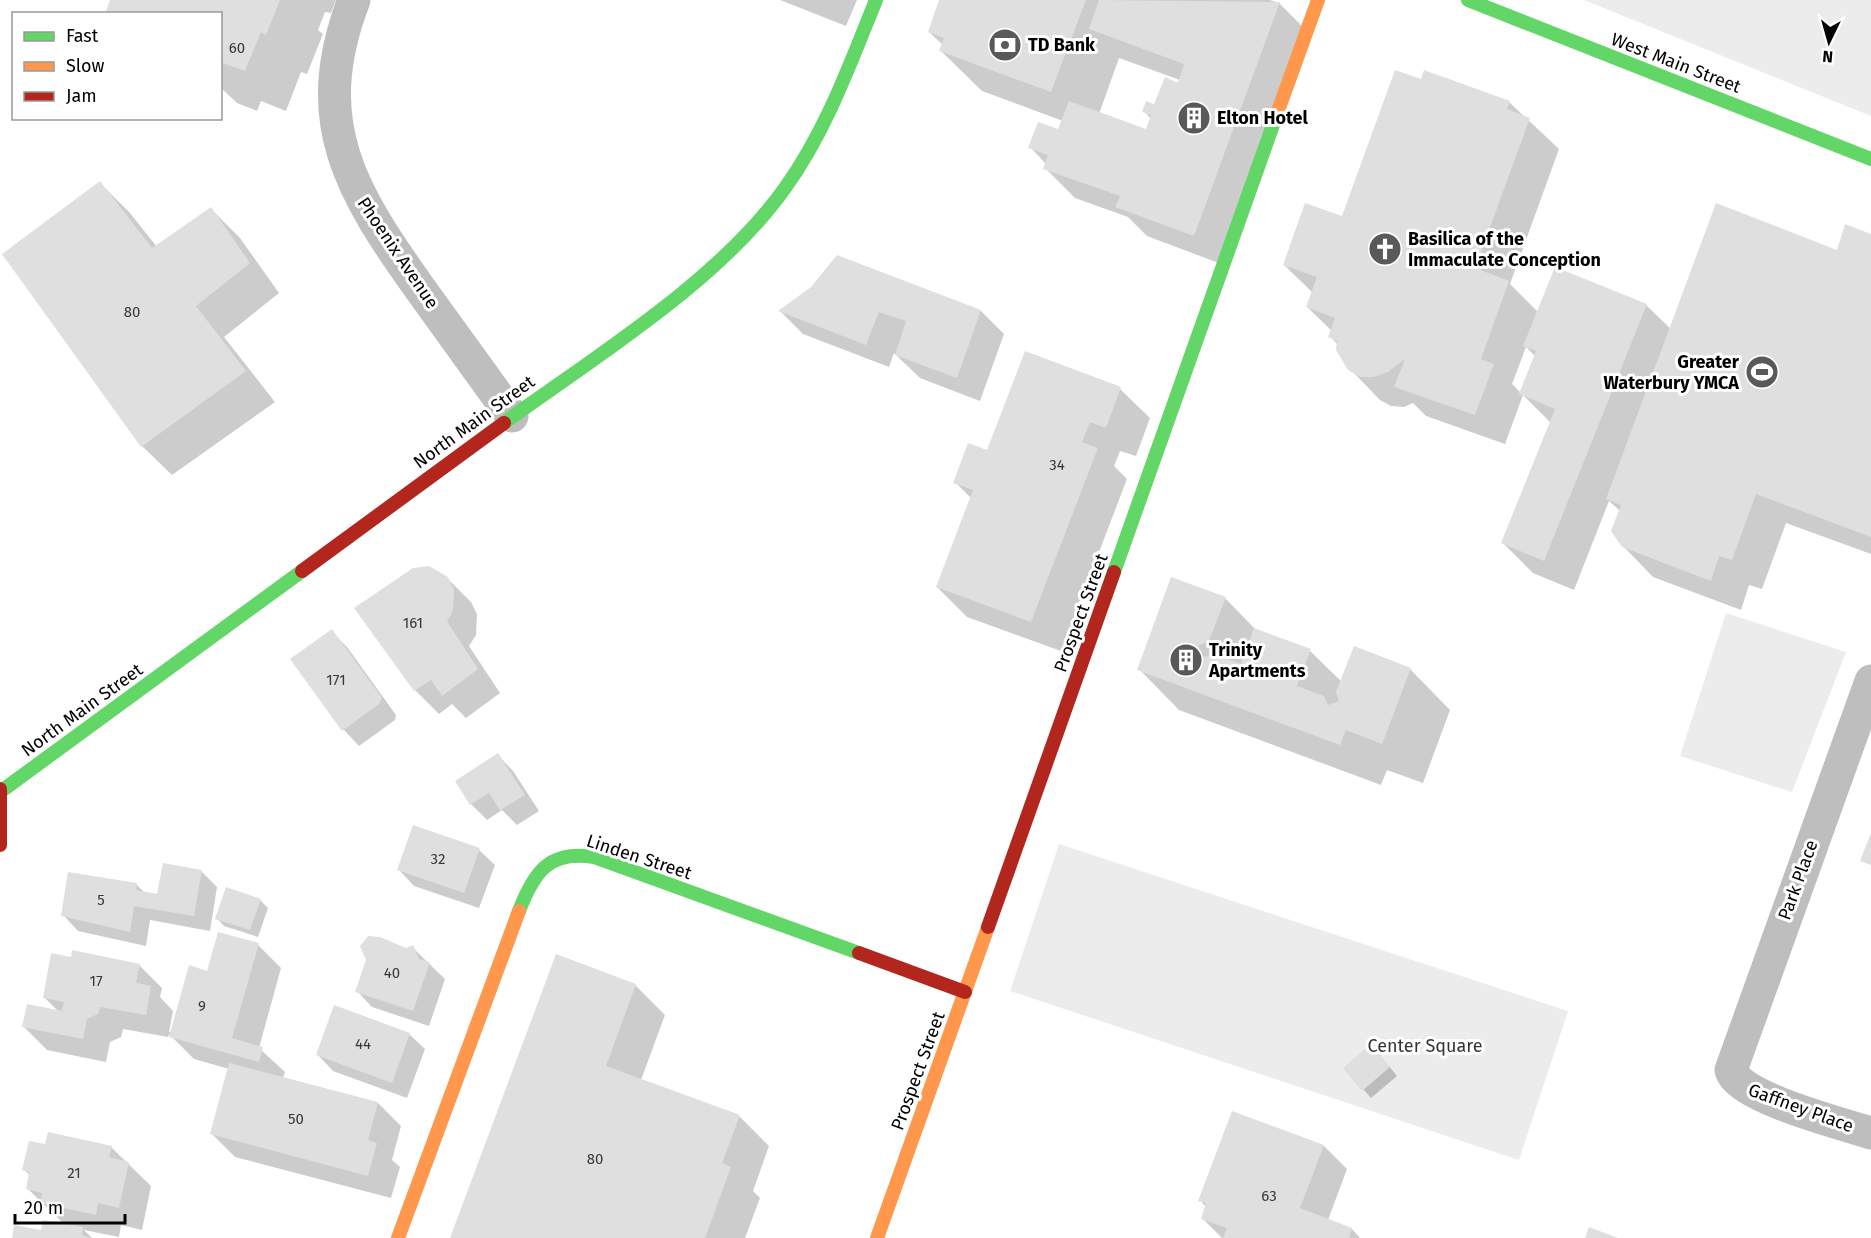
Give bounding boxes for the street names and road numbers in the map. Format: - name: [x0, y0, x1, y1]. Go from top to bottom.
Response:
- street label: West Main Street: [1608, 28, 1744, 98]
- street label: Phoenix Avenue: [353, 193, 443, 313]
- street label: North Main Street: [409, 370, 539, 473]
- street label: Prospect Street: [1049, 550, 1113, 675]
- street label: North Main Street: [17, 658, 147, 761]
- street label: Linden Street: [584, 830, 695, 885]
- street label: Park Place: [1773, 837, 1823, 923]
- street label: Prospect Street: [886, 1008, 950, 1133]
- street label: Gaffney Place: [1745, 1079, 1857, 1137]

